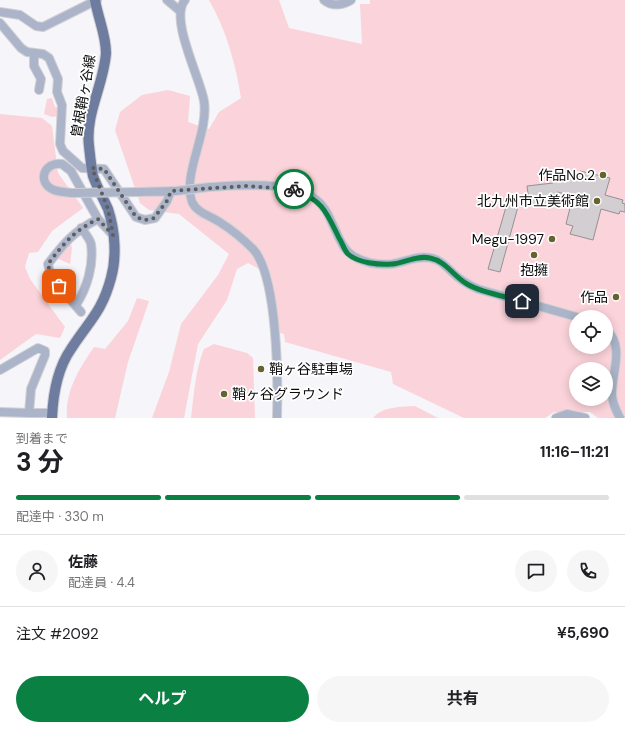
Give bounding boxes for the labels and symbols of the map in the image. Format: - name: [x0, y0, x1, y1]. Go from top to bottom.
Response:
- street label: 曽根鞘ヶ谷線: [67, 53, 99, 139]
- place label: 作品No.2: [538, 166, 595, 184]
- courier: [274, 169, 314, 209]
- marker: 作品No.2: [598, 170, 608, 180]
- place label: 北九州市立美術館: [477, 192, 589, 210]
- marker: 北九州市立美術館: [592, 196, 602, 206]
- place label: Megu-1997: [472, 230, 544, 248]
- marker: Megu-1997: [547, 234, 557, 244]
- marker: 抱擁: [529, 250, 539, 260]
- place label: 抱擁: [520, 261, 548, 279]
- pin: [42, 269, 76, 303]
- pin: [505, 284, 539, 318]
- place label: 作品: [580, 288, 608, 306]
- marker: 作品: [611, 292, 621, 302]
- place label: 鞘ヶ谷駐車場: [269, 360, 353, 378]
- marker: 鞘ヶ谷駐車場: [256, 364, 266, 374]
- place label: 鞘ヶ谷グラウンド: [232, 385, 344, 403]
- marker: 鞘ヶ谷グラウンド: [219, 389, 229, 399]

